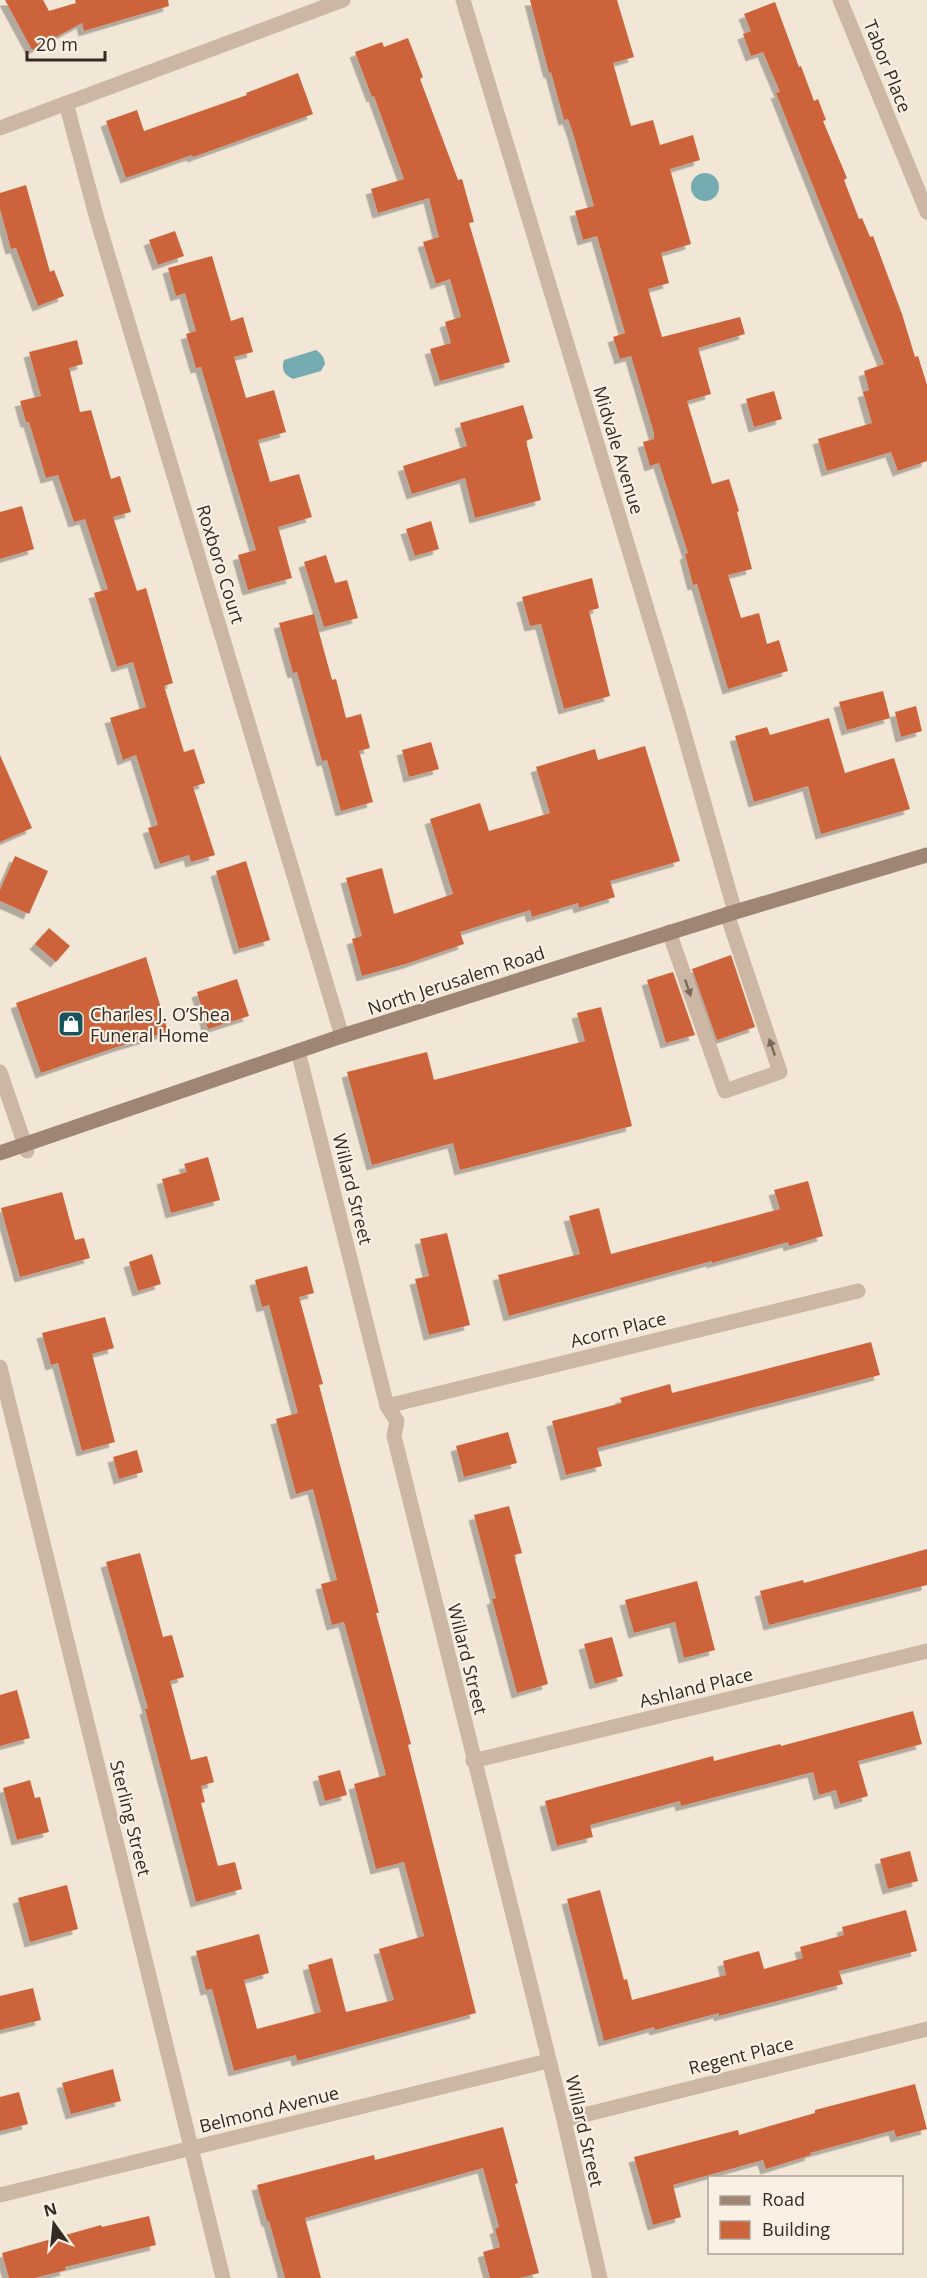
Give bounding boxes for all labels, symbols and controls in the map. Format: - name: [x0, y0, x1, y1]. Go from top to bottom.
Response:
- street label: Tabor Place: [859, 16, 917, 116]
- scale bar: [27, 24, 105, 62]
- text: 20 m: [36, 32, 78, 56]
- street label: Midvale Avenue: [588, 383, 650, 517]
- street label: Roxboro Court: [192, 502, 250, 626]
- street label: North Jerusalem Road: [364, 940, 548, 1020]
- one-way arrow: [684, 979, 694, 997]
- place label: Charles J. O’Shea Funeral Home: [90, 1002, 230, 1047]
- shop icon: Charles J. O’Shea Funeral Home: [56, 1009, 86, 1039]
- one-way arrow: [766, 1037, 776, 1055]
- street label: Willard Street: [328, 1131, 378, 1247]
- street label: Acorn Place: [568, 1306, 668, 1352]
- street label: Willard Street: [443, 1601, 493, 1717]
- street label: Ashland Place: [637, 1661, 755, 1713]
- street label: Sterling Street: [105, 1758, 157, 1878]
- street label: Regent Place: [686, 2030, 796, 2080]
- street label: Willard Street: [561, 2073, 609, 2189]
- street label: Belmond Avenue: [197, 2080, 341, 2138]
- legend: [708, 2176, 903, 2254]
- text: Road: [762, 2187, 805, 2211]
- north arrow: [24, 2194, 84, 2254]
- text: N: [41, 2197, 59, 2222]
- text: Building: [762, 2217, 830, 2241]

